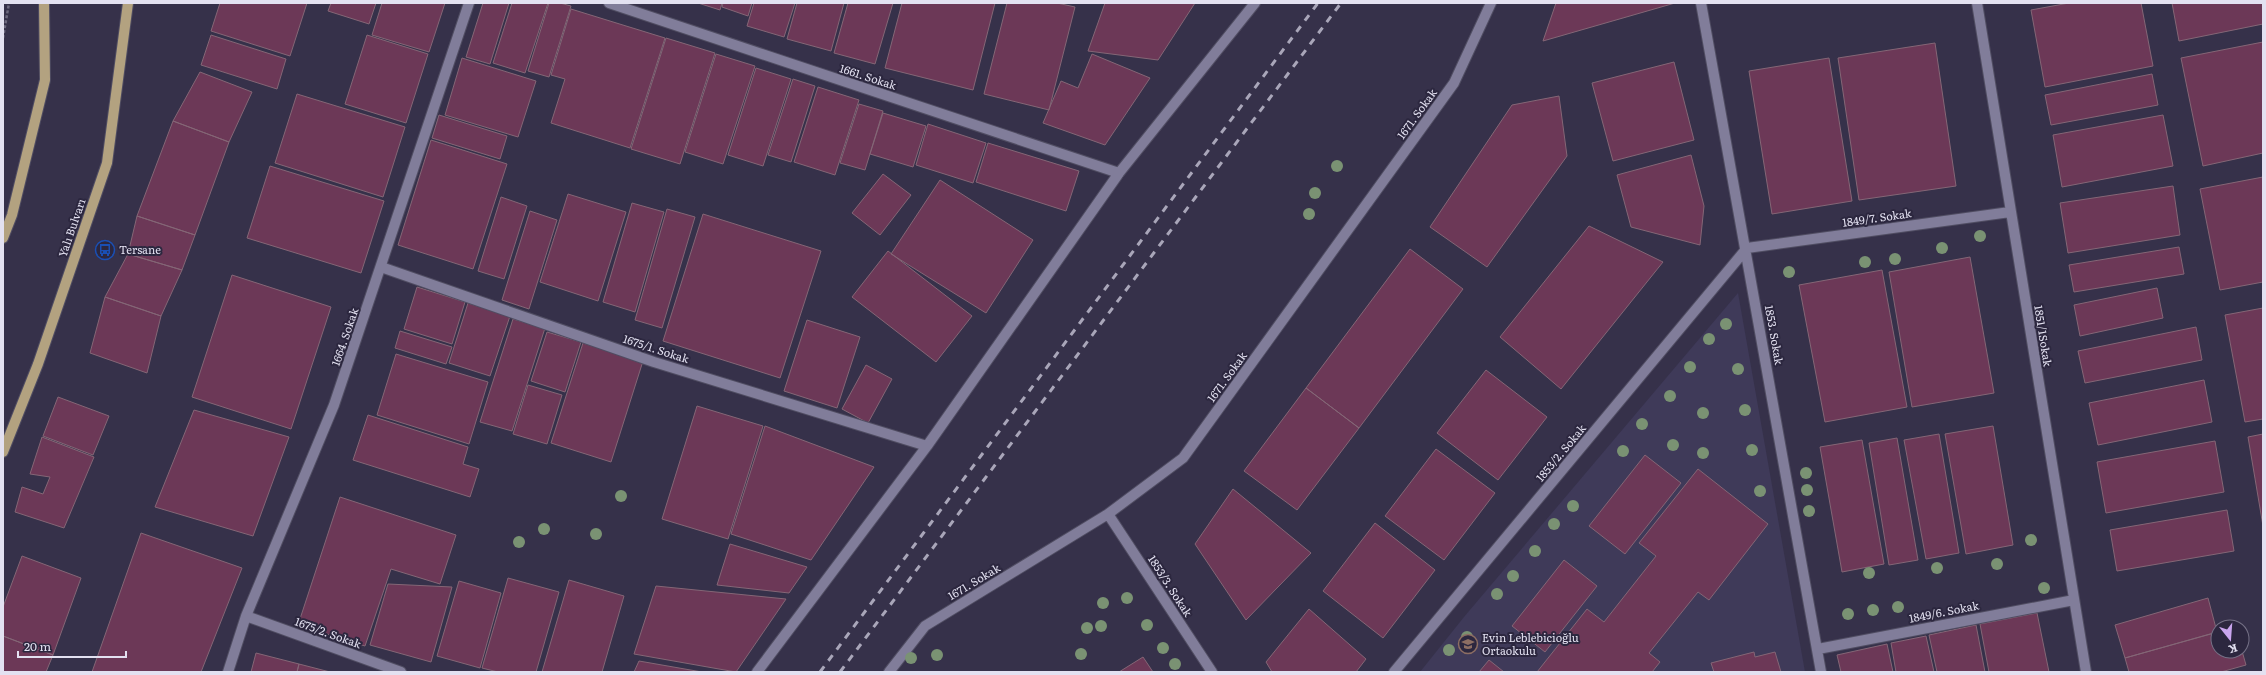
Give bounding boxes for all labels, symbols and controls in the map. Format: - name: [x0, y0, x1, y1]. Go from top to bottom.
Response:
- street label: 1661. Sokak: [838, 59, 899, 93]
- street label: 1671. Sokak: [1393, 85, 1440, 142]
- street label: Yalı Bulvarı: [54, 196, 89, 259]
- street label: 1849/7. Sokak: [1841, 204, 1913, 230]
- bus stop icon: Tersane: [94, 239, 116, 261]
- place label: Tersane: [119, 241, 161, 257]
- street label: 1853. Sokak: [1762, 304, 1788, 366]
- street label: 1851/1Sokak: [2031, 304, 2057, 368]
- street label: 1664. Sokak: [327, 305, 362, 368]
- street label: 1675/1. Sokak: [621, 330, 692, 366]
- street label: 1671. Sokak: [1203, 348, 1250, 405]
- street label: 1853/2. Sokak: [1532, 420, 1589, 484]
- street label: 1853/3. Sokak: [1145, 552, 1197, 620]
- street label: 1671. Sokak: [944, 559, 1003, 603]
- street label: 1849/6. Sokak: [1907, 596, 1980, 626]
- street label: 1675/2. Sokak: [293, 613, 364, 652]
- north arrow: [2210, 619, 2250, 659]
- place label: Evin Leblebicioğlu Ortaokulu: [1482, 629, 1579, 658]
- scale bar: [18, 633, 126, 659]
- school or university icon: Evin Leblebicioğlu Ortaokulu: [1457, 633, 1479, 655]
- text: 20 m: [24, 637, 51, 655]
- text: K: [2226, 641, 2240, 659]

